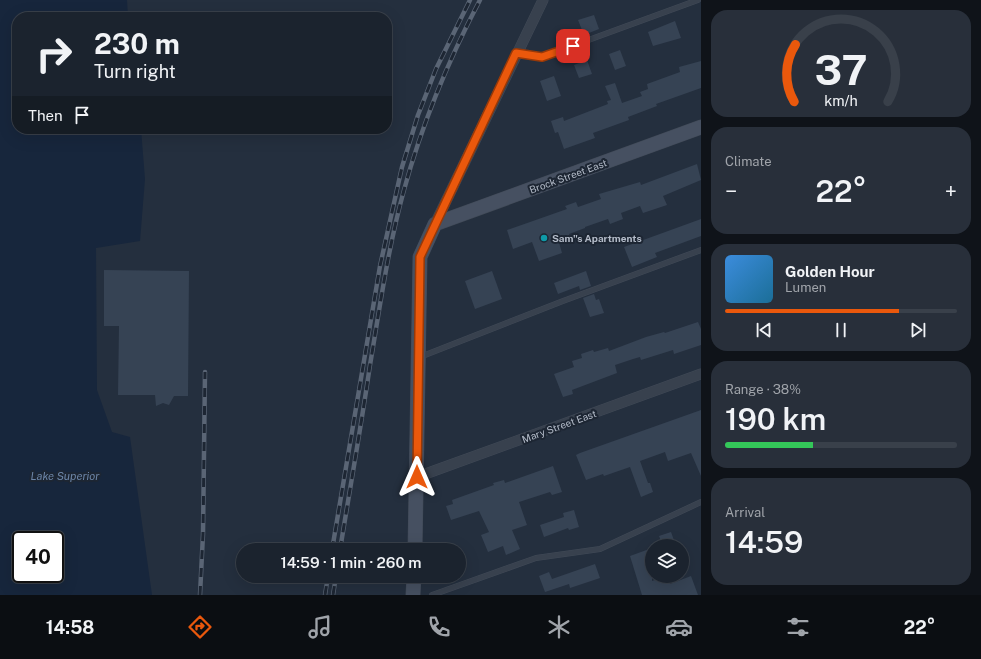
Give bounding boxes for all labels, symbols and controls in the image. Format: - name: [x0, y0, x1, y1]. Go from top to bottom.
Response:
- text: 230 m: [94, 27, 180, 60]
- icon: right: [28, 28, 80, 80]
- pin: [556, 29, 590, 63]
- icon: arrive: [562, 35, 584, 57]
- text: 37: [814, 44, 868, 93]
- text: Turn right: [94, 61, 176, 82]
- text: km/h: [824, 91, 858, 108]
- icon: arrive: [71, 104, 93, 126]
- text: Then: [28, 107, 63, 124]
- text: Climate: [725, 154, 772, 169]
- street label: Brock Street East: [528, 156, 609, 196]
- text: 22°: [815, 173, 867, 209]
- text: −: [725, 178, 737, 204]
- text: +: [945, 178, 957, 204]
- place label: Sam"s Apartments: [552, 232, 642, 244]
- marker: Sam"s Apartments: [539, 233, 549, 243]
- text: Golden Hour: [785, 263, 875, 280]
- text: Lumen: [785, 280, 826, 295]
- icon: previous: [753, 319, 775, 341]
- icon: pause: [830, 319, 852, 341]
- icon: next: [907, 319, 929, 341]
- text: Range · 38%: [725, 382, 801, 397]
- text: 190 km: [725, 401, 826, 437]
- street label: Mary Street East: [520, 407, 598, 445]
- position arrow: [396, 456, 438, 498]
- water label: Lake Superior: [31, 470, 100, 482]
- text: Arrival: [725, 505, 765, 520]
- text: 14:59: [725, 524, 803, 560]
- speed limit sign: 40: [12, 531, 64, 583]
- map controls: [645, 539, 689, 583]
- button: layers: [645, 539, 689, 583]
- text: 14:59 · 1 min · 260 m: [280, 554, 422, 571]
- icon: directions: [186, 613, 214, 641]
- icon: music: [306, 613, 334, 641]
- icon: phone: [425, 613, 453, 641]
- icon: climate: [545, 613, 573, 641]
- icon: car: [665, 613, 693, 641]
- icon: filters: [784, 613, 812, 641]
- text: 14:58: [46, 617, 94, 638]
- text: 22°: [904, 617, 935, 638]

